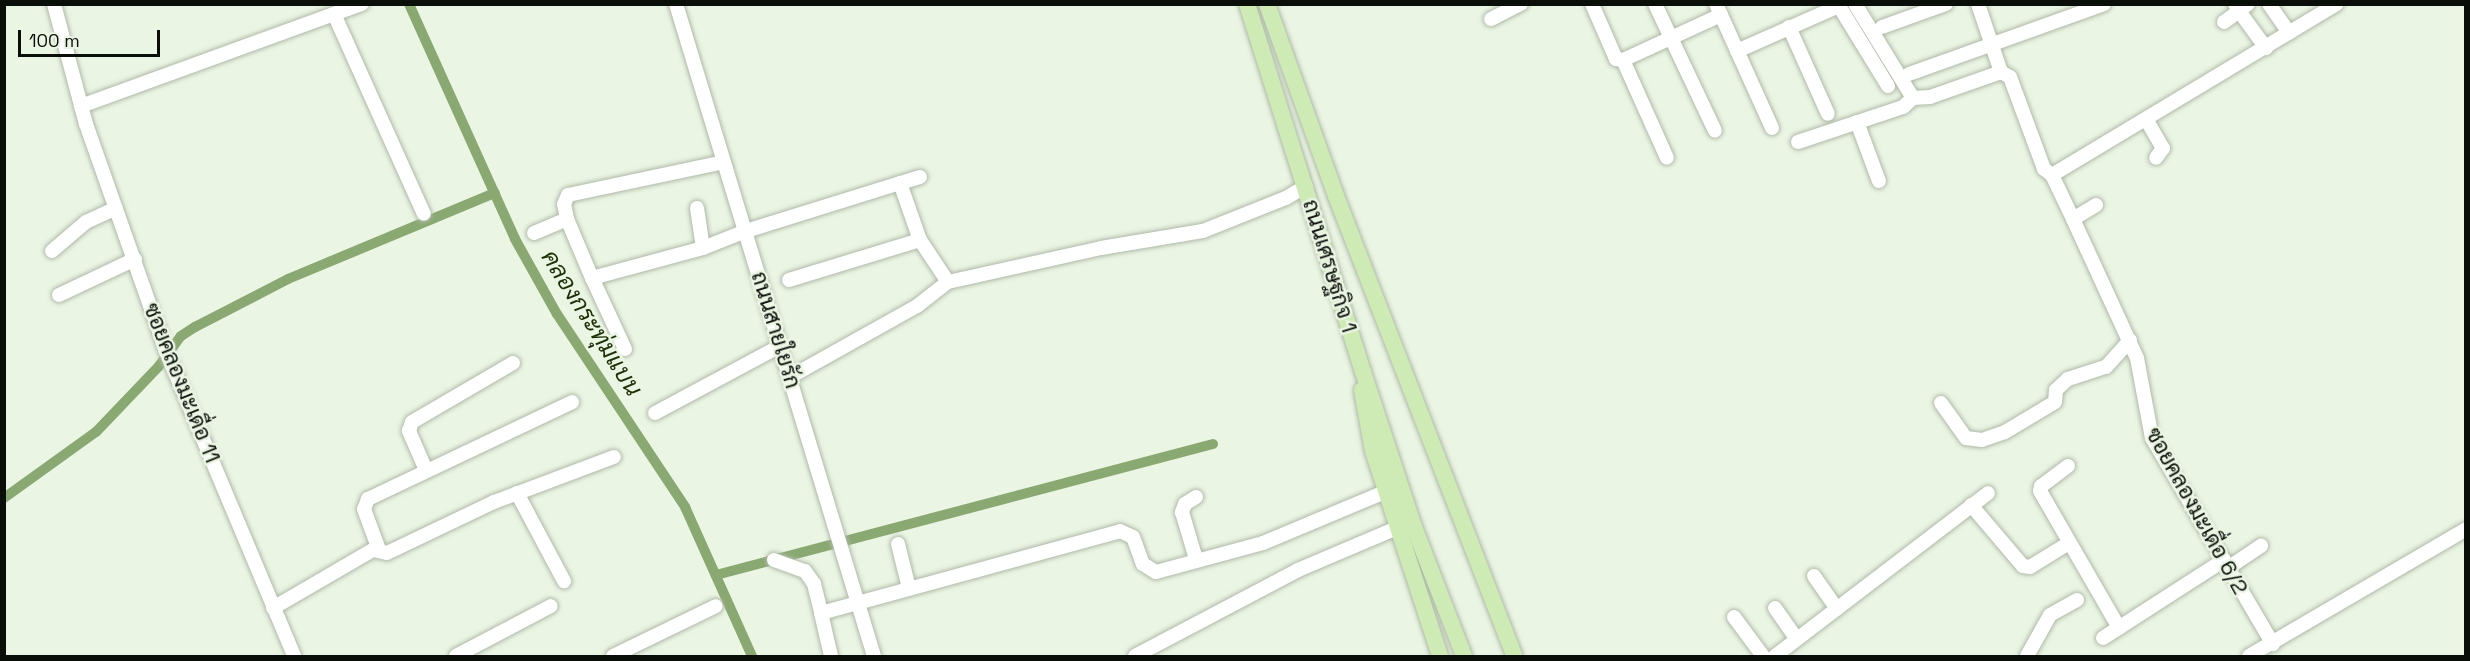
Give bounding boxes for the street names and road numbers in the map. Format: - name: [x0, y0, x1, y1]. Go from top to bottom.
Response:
- street label: ถนนเศรษฐกิจ 1: [1297, 196, 1363, 336]
- street label: ถนนสายใยรัก: [746, 268, 806, 392]
- street label: ซอยคลองมะเดื่อ 11: [138, 299, 226, 467]
- street label: ซอยคลองมะเดื่อ 6/2: [2140, 423, 2254, 599]

